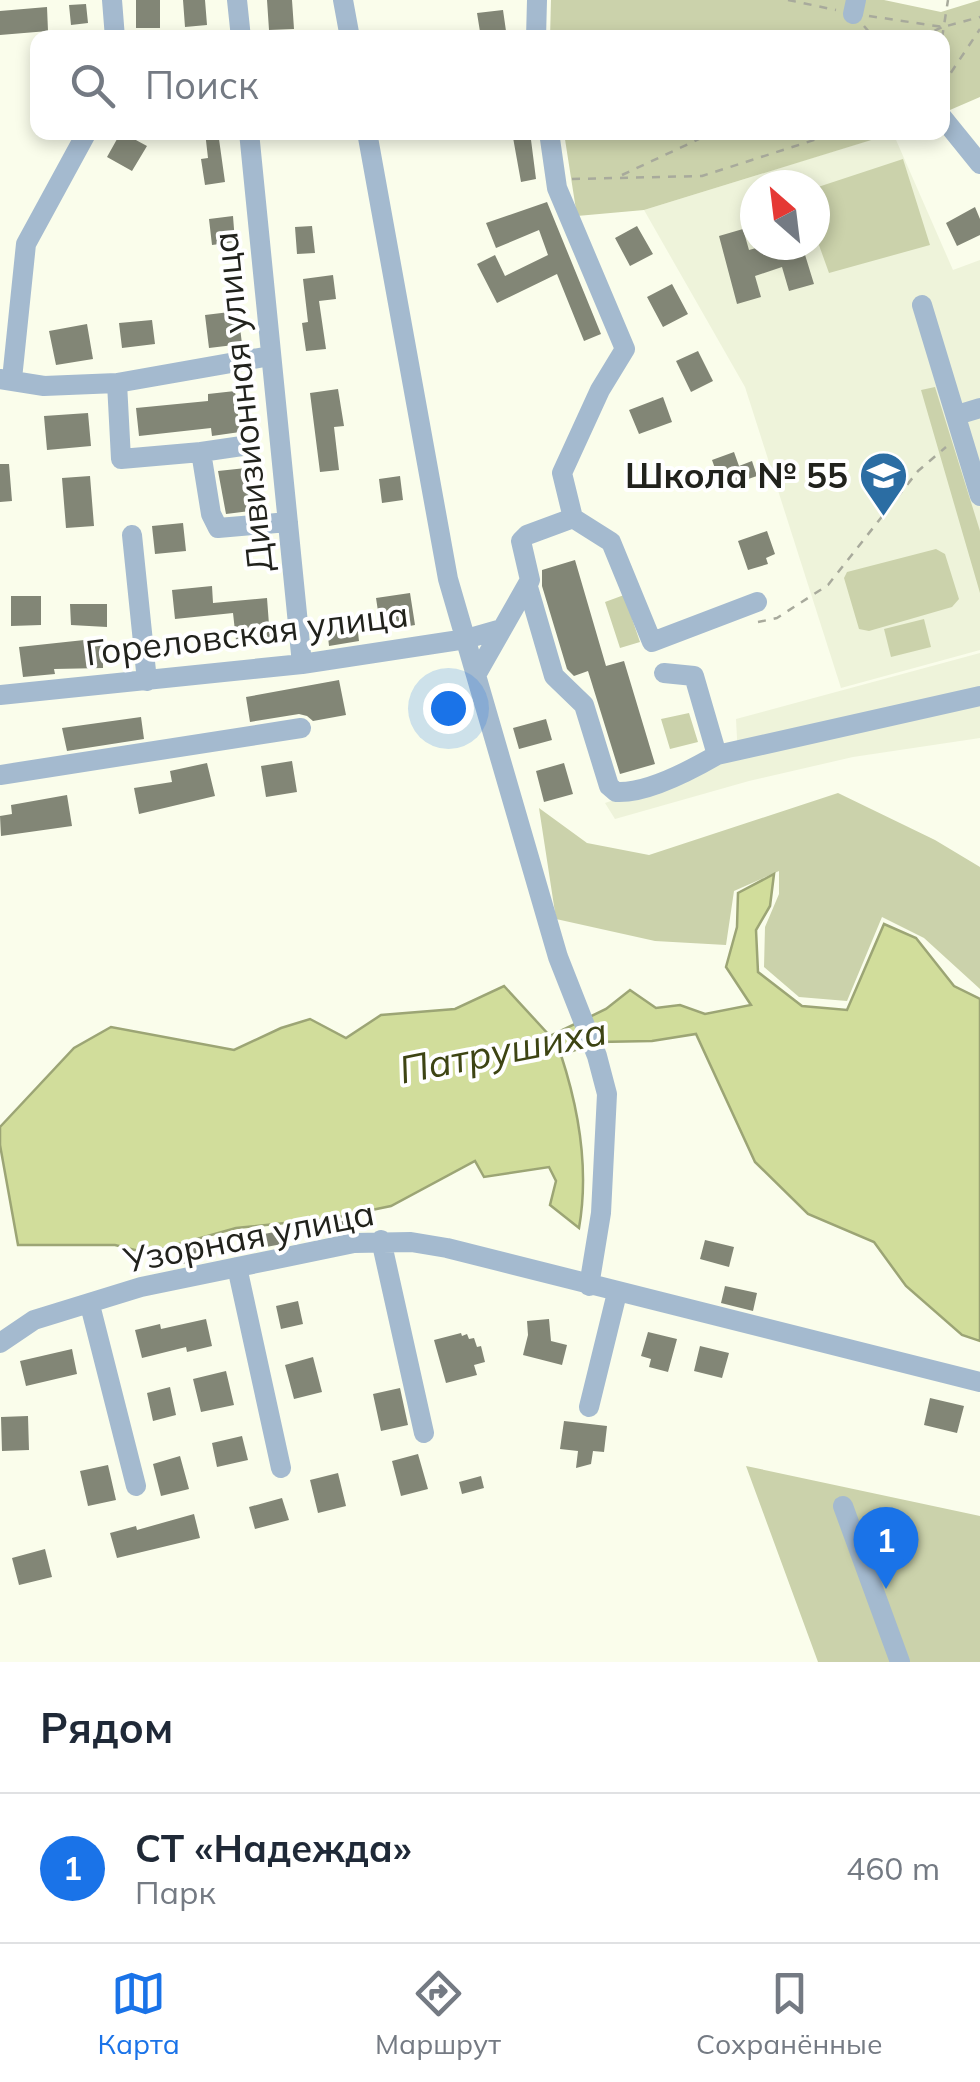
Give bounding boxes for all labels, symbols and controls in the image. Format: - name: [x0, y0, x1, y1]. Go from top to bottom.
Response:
- search box: [30, 30, 950, 140]
- icon: search: [65, 58, 120, 113]
- text: Поиск: [145, 61, 258, 109]
- north arrow: [740, 170, 830, 260]
- street label: Дивизионная улица: [202, 230, 282, 574]
- school or university icon: Школа № 55: [857, 450, 909, 518]
- place label: Школа № 55: [625, 453, 848, 497]
- street label: Гореловская улица: [83, 591, 411, 675]
- your location: [423, 683, 474, 734]
- water label: Патрушиха: [395, 1006, 611, 1094]
- street label: Узорная улица: [119, 1190, 378, 1282]
- pin: 1: [854, 1506, 918, 1589]
- text: Рядом: [40, 1701, 173, 1754]
- text: СТ «Надежда»: [135, 1824, 412, 1872]
- text: 1: [63, 1848, 82, 1888]
- text: 460 m: [846, 1848, 940, 1888]
- text: Парк: [135, 1872, 216, 1912]
- tab: Карта: [98, 1966, 180, 2061]
- tab: Маршрут: [375, 1966, 501, 2061]
- tab: Сохранённые: [696, 1966, 882, 2061]

